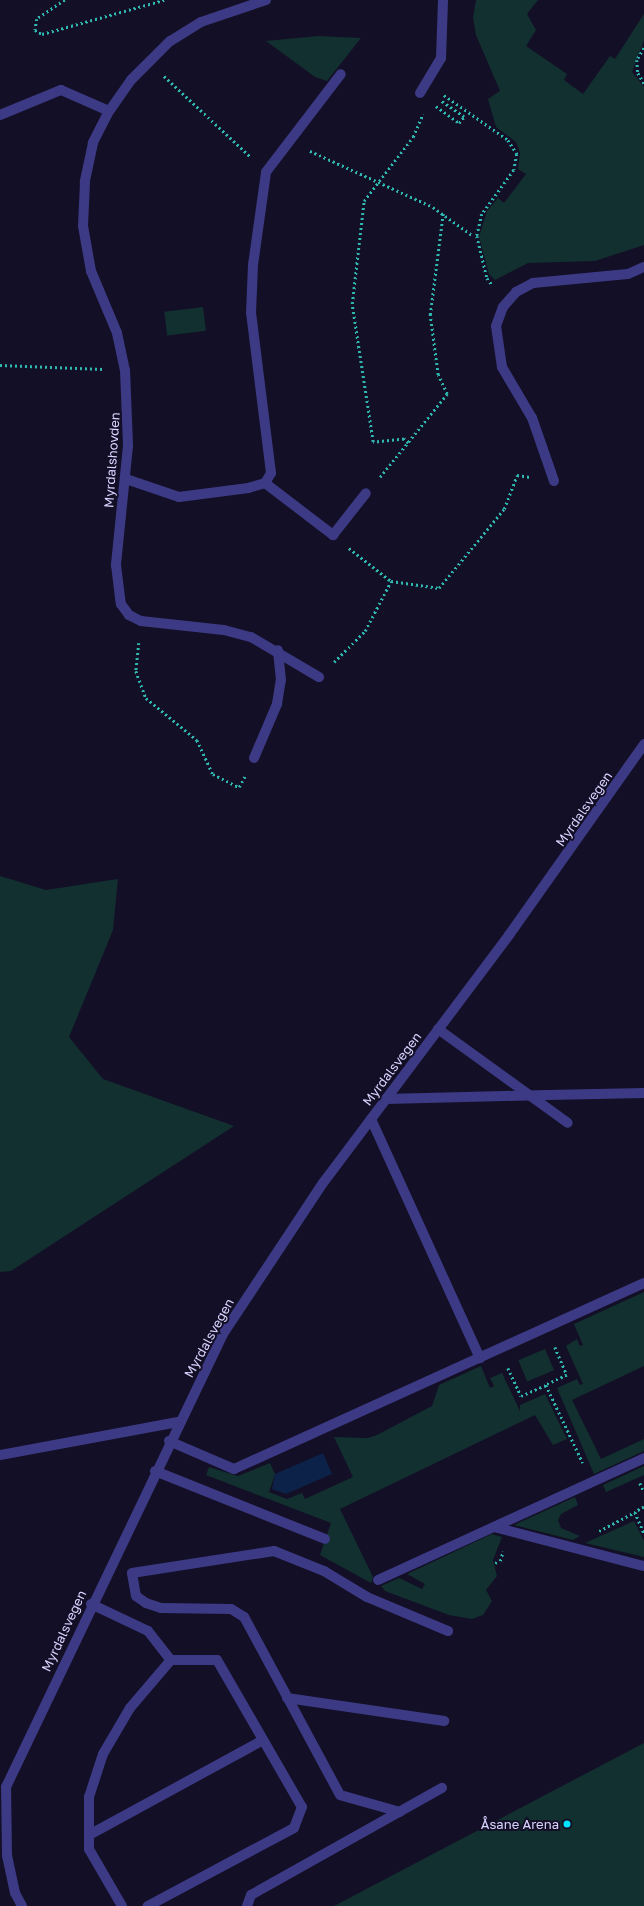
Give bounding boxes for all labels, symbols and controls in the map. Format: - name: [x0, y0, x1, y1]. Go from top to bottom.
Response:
- street label: Myrdalshovden: [101, 412, 123, 508]
- street label: Myrdalsvegen: [552, 769, 616, 849]
- street label: Myrdalsvegen: [359, 1029, 425, 1109]
- street label: Myrdalsvegen: [181, 1296, 237, 1380]
- street label: Myrdalsvegen: [38, 1588, 90, 1674]
- place label: Åsane Arena: [481, 1816, 559, 1832]
- marker: Åsane Arena: [562, 1819, 572, 1829]

